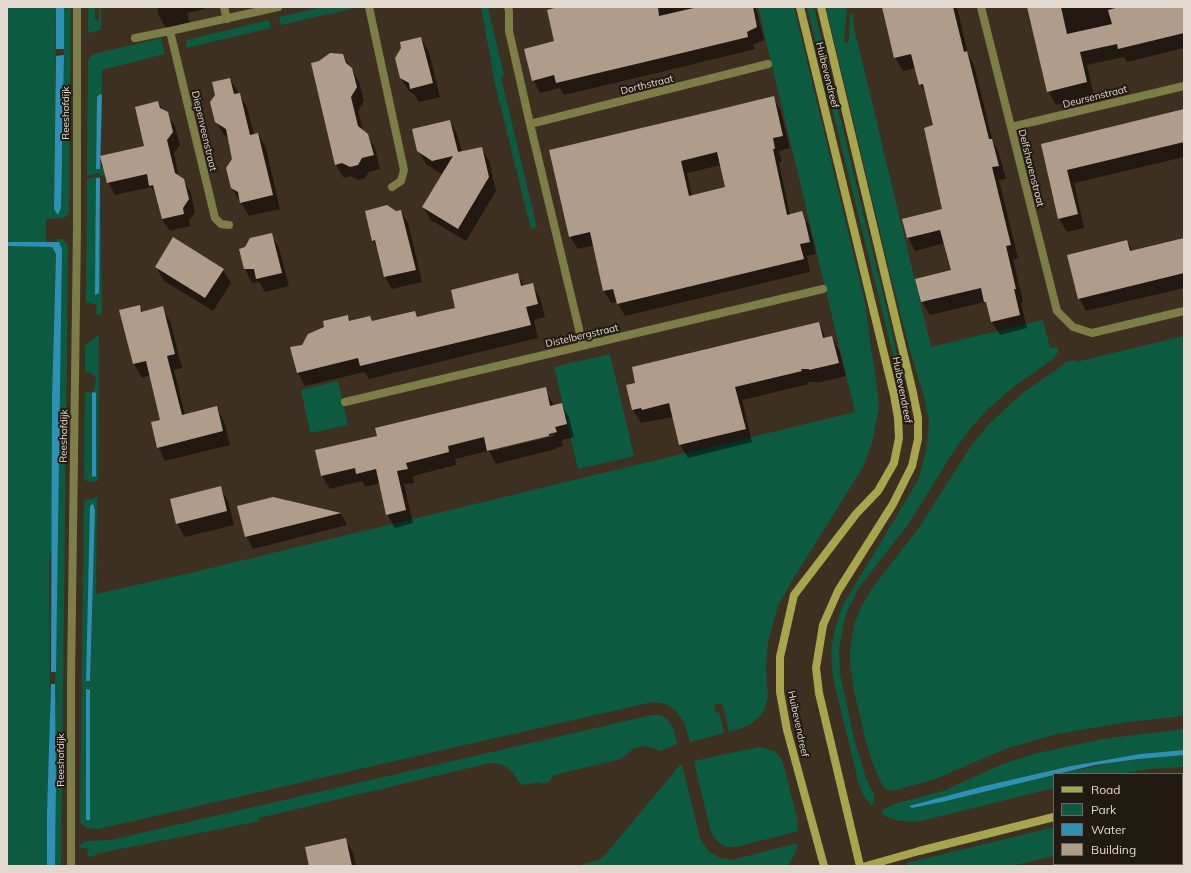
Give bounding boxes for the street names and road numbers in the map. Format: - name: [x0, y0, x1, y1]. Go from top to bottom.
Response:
- street label: Huibevendreef: [813, 41, 841, 109]
- street label: Dorthstraat: [619, 73, 675, 97]
- street label: Deursenstraat: [1062, 83, 1128, 111]
- street label: Reeshofdijk: [60, 86, 72, 140]
- street label: Diepenveenstraat: [189, 90, 219, 172]
- street label: Delfshavenstraat: [1016, 128, 1046, 208]
- street label: Distelbergstraat: [544, 322, 620, 350]
- street label: Huibevendreef: [890, 356, 914, 424]
- street label: Reeshofdijk: [58, 409, 70, 463]
- street label: Huibevendreef: [785, 690, 811, 758]
- street label: Reeshofdijk: [55, 733, 67, 787]

